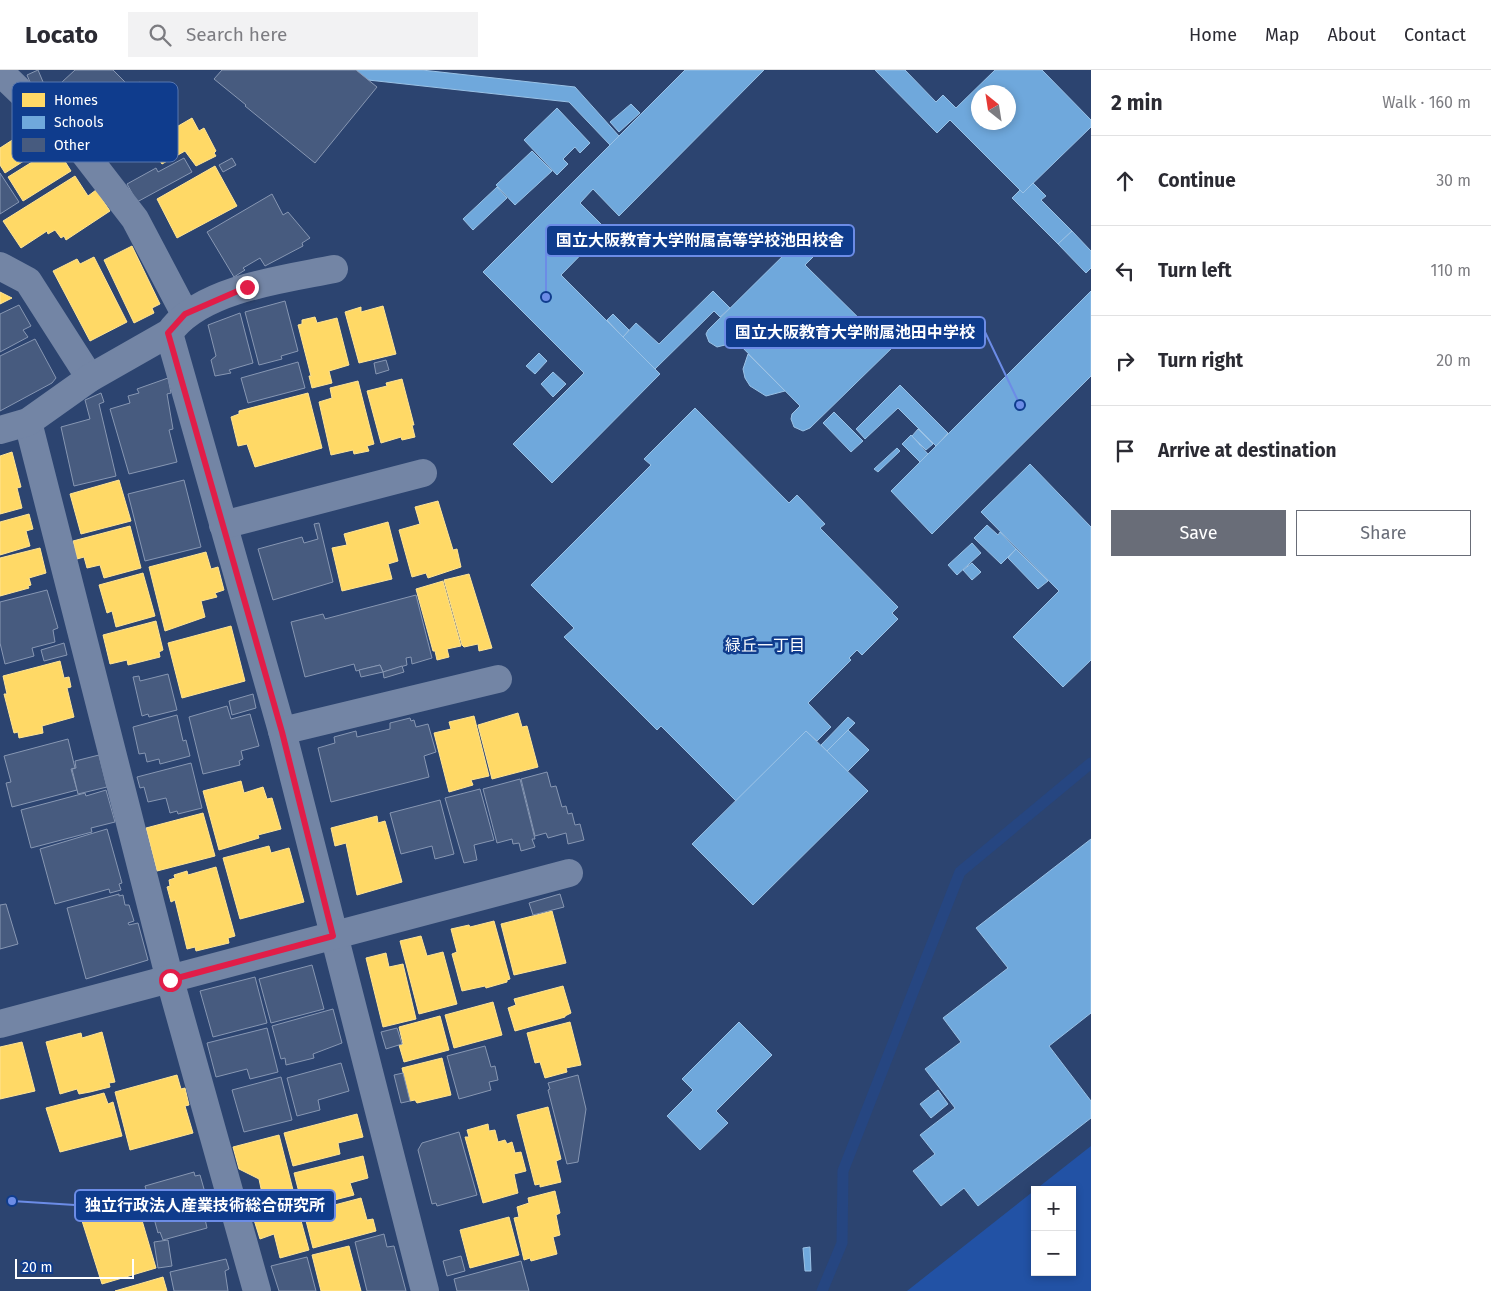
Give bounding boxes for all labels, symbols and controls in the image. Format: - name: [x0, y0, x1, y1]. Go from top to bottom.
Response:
- search box: [128, 12, 478, 57]
- text: Locato: [25, 21, 98, 49]
- icon: search: [146, 21, 174, 49]
- text: Search here: [186, 23, 287, 46]
- text: Home: [1189, 24, 1237, 46]
- text: Map: [1265, 24, 1299, 46]
- text: About: [1327, 24, 1376, 46]
- text: Contact: [1404, 24, 1466, 46]
- legend: [12, 82, 178, 162]
- north arrow: [971, 85, 1016, 130]
- text: 2 min: [1111, 90, 1163, 116]
- text: Homes: [54, 92, 98, 109]
- text: Walk · 160 m: [1382, 93, 1471, 112]
- text: Schools: [54, 114, 104, 131]
- text: Other: [54, 137, 91, 154]
- icon: ahead: [1111, 167, 1139, 195]
- text: Continue: [1158, 169, 1236, 192]
- text: 30 m: [1436, 171, 1471, 190]
- callout: 国立大阪教育大学附属高等学校池田校舎: [546, 225, 854, 256]
- text: 国立大阪教育大学附属高等学校池田校舎: [556, 231, 844, 250]
- icon: left: [1111, 257, 1139, 285]
- text: Turn left: [1158, 259, 1232, 282]
- text: 110 m: [1430, 261, 1471, 280]
- route end: [236, 276, 259, 299]
- callout: 国立大阪教育大学附属池田中学校: [725, 317, 985, 348]
- text: 国立大阪教育大学附属池田中学校: [735, 323, 975, 342]
- icon: right: [1111, 347, 1139, 375]
- text: Turn right: [1158, 349, 1243, 372]
- text: 20 m: [1436, 351, 1471, 370]
- icon: arrive: [1111, 437, 1139, 465]
- text: Arrive at destination: [1158, 439, 1337, 462]
- button: Save: [1111, 510, 1286, 556]
- button: Share: [1296, 510, 1471, 556]
- district label: 緑丘一丁目: [725, 636, 805, 655]
- route start: [159, 969, 182, 992]
- map controls: [1031, 1186, 1076, 1276]
- button: +: [1031, 1186, 1076, 1231]
- callout: 独立行政法人産業技術総合研究所: [75, 1190, 335, 1221]
- text: 独立行政法人産業技術総合研究所: [85, 1196, 325, 1215]
- button: −: [1031, 1231, 1076, 1276]
- scale bar: [15, 1256, 134, 1279]
- text: 20 m: [22, 1259, 52, 1276]

